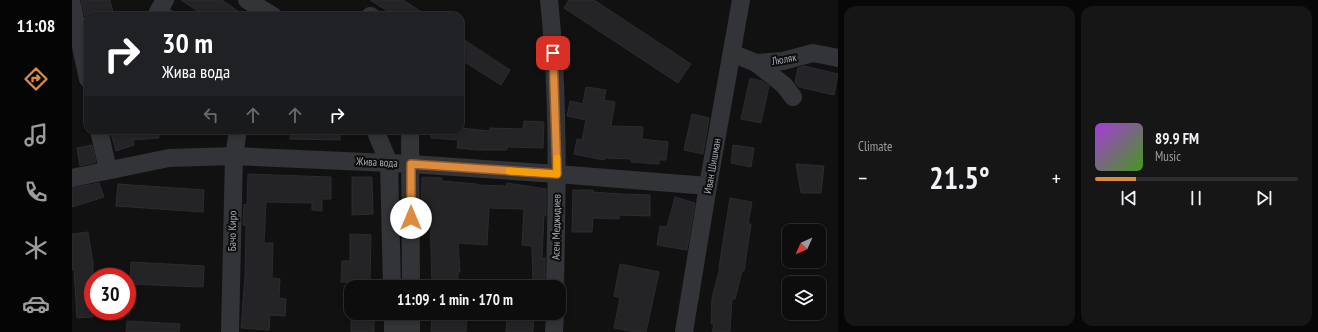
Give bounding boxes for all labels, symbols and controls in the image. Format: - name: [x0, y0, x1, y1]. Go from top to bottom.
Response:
- text: 11:08: [17, 14, 55, 37]
- text: 30 m: [162, 24, 213, 61]
- icon: right: [96, 28, 148, 80]
- pin: [536, 36, 570, 70]
- icon: arrive: [542, 42, 564, 64]
- street label: Люляк: [770, 50, 798, 68]
- text: Жива вода: [162, 60, 230, 83]
- icon: directions: [22, 65, 50, 93]
- icon: left: [200, 104, 222, 126]
- icon: ahead: [242, 104, 264, 126]
- icon: ahead: [284, 104, 306, 126]
- icon: right: [326, 104, 348, 126]
- icon: music: [22, 121, 50, 149]
- text: 89.9 FM: [1155, 129, 1199, 148]
- street label: Иван Шишман: [700, 137, 724, 195]
- text: Climate: [858, 138, 892, 155]
- text: Music: [1155, 148, 1181, 165]
- street label: Жива вода: [355, 154, 398, 170]
- text: 21.5°: [929, 158, 990, 197]
- text: −: [858, 164, 867, 192]
- text: +: [1052, 164, 1061, 192]
- icon: phone: [22, 178, 50, 206]
- icon: previous: [1118, 187, 1140, 209]
- icon: pause: [1185, 187, 1207, 209]
- icon: next: [1253, 187, 1275, 209]
- street label: Асен Меджидиев: [548, 193, 564, 260]
- position arrow: [390, 197, 432, 239]
- street label: Бачо Киро: [225, 210, 239, 251]
- north arrow: [782, 224, 826, 268]
- map controls: [782, 224, 826, 320]
- icon: climate: [22, 234, 50, 262]
- speed limit sign: 30: [84, 268, 136, 320]
- button: layers: [782, 276, 826, 320]
- icon: car: [22, 290, 50, 318]
- text: 11:09 · 1 min · 170 m: [397, 290, 513, 309]

